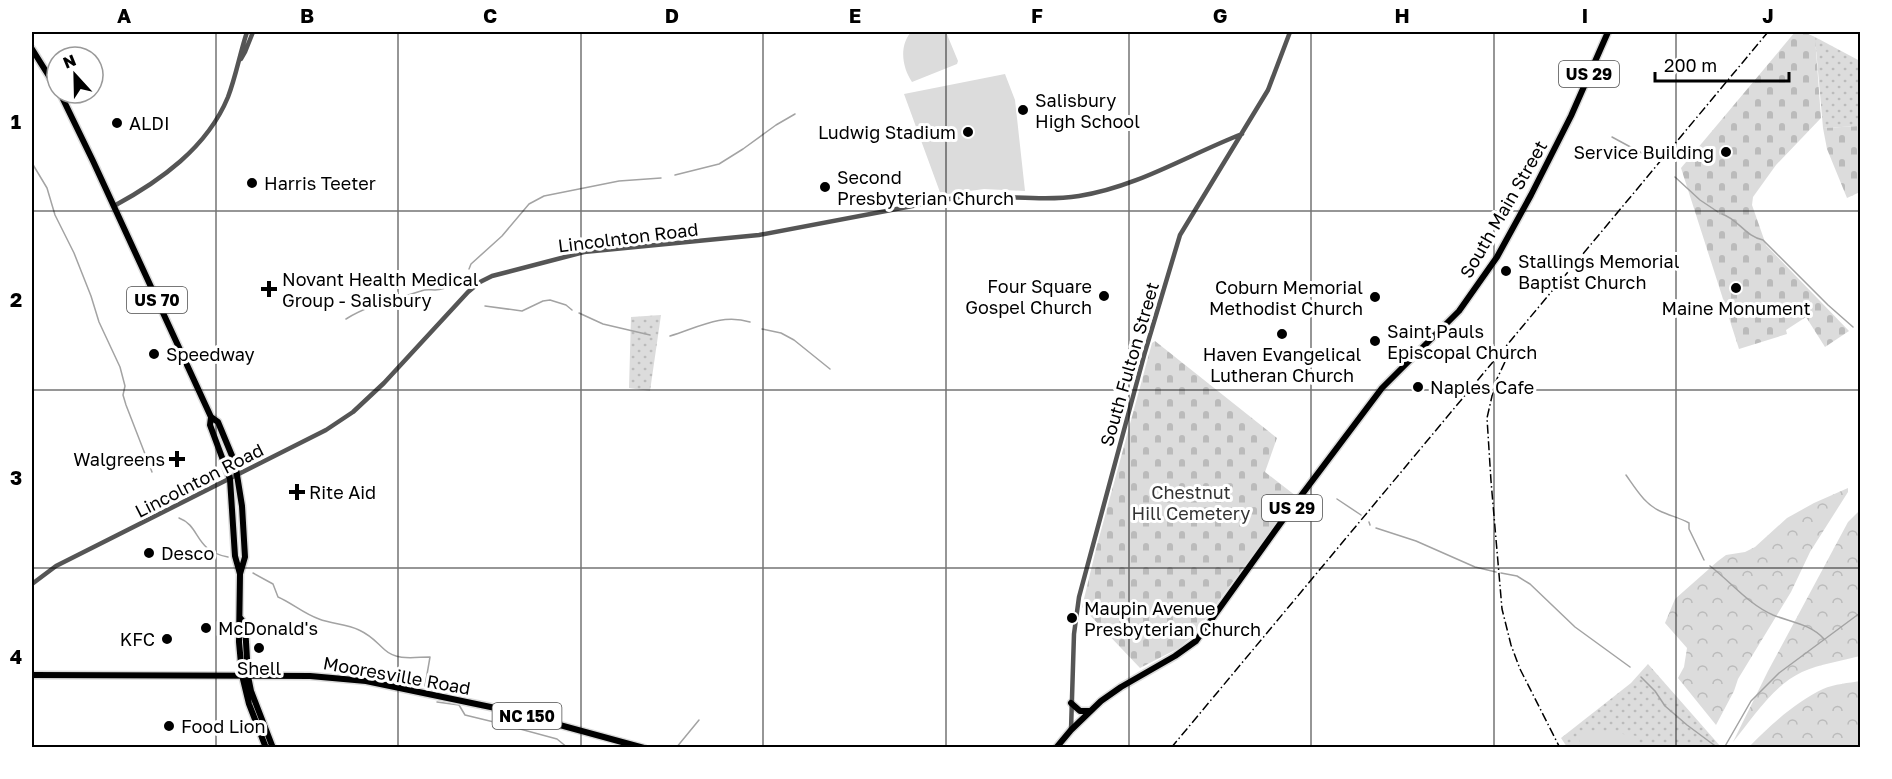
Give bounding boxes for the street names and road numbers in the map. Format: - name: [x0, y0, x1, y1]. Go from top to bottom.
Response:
- road number: US 29: [1559, 61, 1619, 87]
- street label: South Main Street: [1455, 136, 1551, 282]
- street label: Lincolnton Road: [557, 217, 699, 257]
- street label: South Fulton Street: [1095, 279, 1163, 449]
- road number: US 70: [127, 287, 187, 313]
- street label: Lincolnton Road: [131, 438, 267, 522]
- road number: US 29: [1262, 495, 1322, 521]
- street label: Mooresville Road: [322, 651, 472, 699]
- road number: NC 150: [492, 703, 562, 729]

